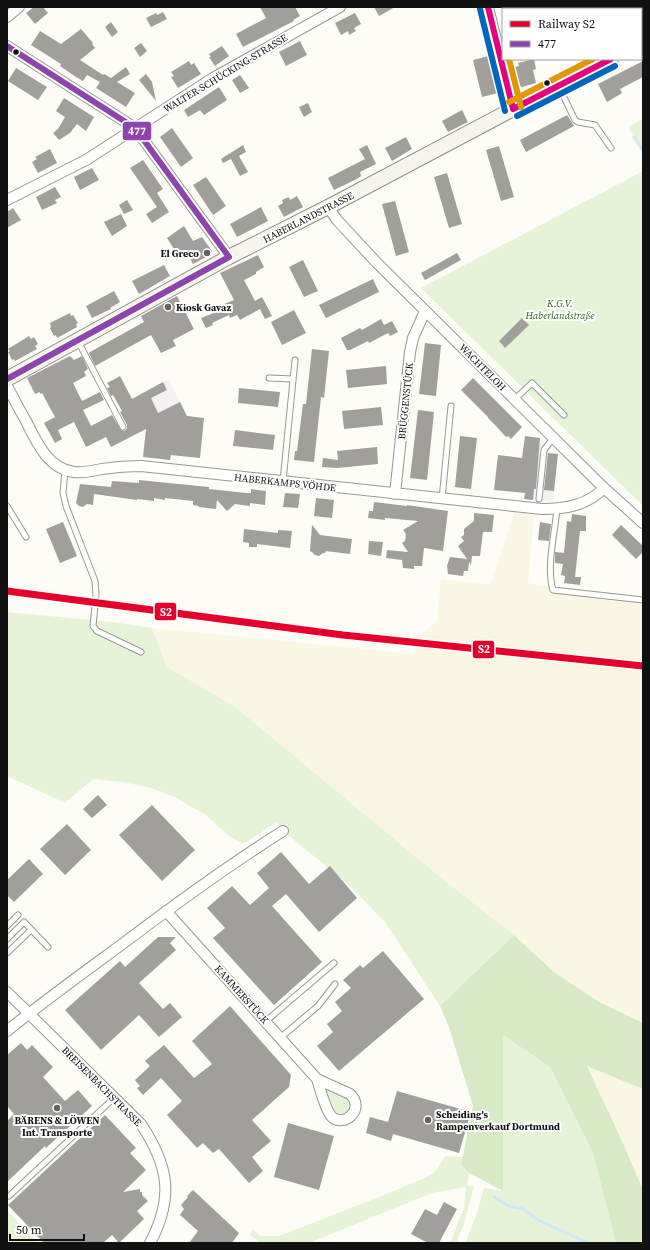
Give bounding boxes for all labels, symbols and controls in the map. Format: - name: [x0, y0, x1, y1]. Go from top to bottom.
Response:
- legend: [502, 8, 642, 60]
- text: Railway S2: [538, 16, 595, 32]
- street label: WALTER-SCHÜCKING-STRASSE: [161, 31, 290, 116]
- text: 477: [538, 36, 556, 52]
- unlabelled marker: [11, 47, 21, 57]
- unlabelled marker: [542, 78, 552, 88]
- line badge: 477: [122, 121, 152, 141]
- text: 477: [128, 124, 146, 139]
- street label: HABERLANDSTRASSE: [261, 189, 356, 246]
- place label: El Greco: [161, 247, 199, 260]
- marker: El Greco: [202, 248, 212, 258]
- park label: K.G.V. Haberlandstraße: [524, 297, 595, 322]
- place label: Kiosk Gavaz: [176, 301, 231, 314]
- marker: Kiosk Gavaz: [163, 302, 173, 312]
- street label: WACHTELOH: [456, 341, 509, 394]
- street label: BRÜGGENSTÜCK: [395, 362, 416, 440]
- street label: HABERKAMPS VÖHDE: [233, 471, 336, 494]
- line badge: S2: [154, 602, 177, 621]
- text: S2: [160, 605, 172, 620]
- line badge: S2: [472, 640, 495, 659]
- text: S2: [478, 642, 490, 657]
- street label: KAMMERSTÜCK: [212, 962, 272, 1027]
- street label: BREISENBACHSTRASSE: [59, 1044, 144, 1129]
- marker: BÄRENS & LÖWEN Int. Transporte: [52, 1103, 62, 1113]
- place label: Scheiding's Rampenverkauf Dortmund: [436, 1108, 560, 1133]
- place label: BÄRENS & LÖWEN Int. Transporte: [14, 1114, 100, 1139]
- marker: Scheiding's Rampenverkauf Dortmund: [423, 1115, 433, 1125]
- scale bar: [10, 1216, 84, 1242]
- text: 50 m: [16, 1222, 42, 1238]

